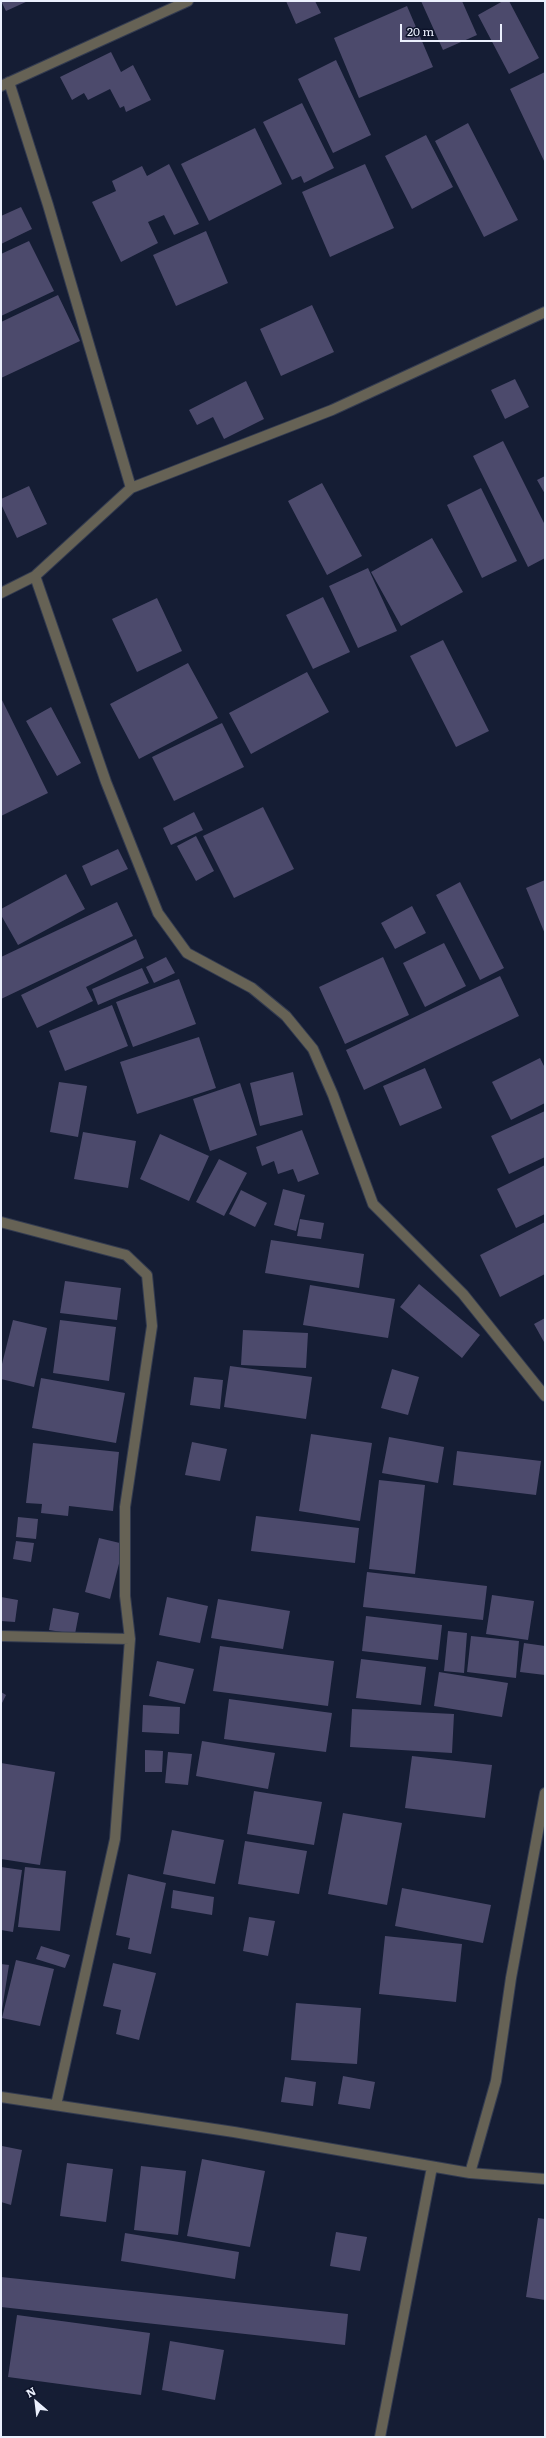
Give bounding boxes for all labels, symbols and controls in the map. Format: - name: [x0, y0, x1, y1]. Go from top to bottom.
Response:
- scale bar: [402, 16, 504, 42]
- text: 20 m: [407, 22, 434, 40]
- north arrow: [16, 2382, 56, 2422]
- text: N: [23, 2382, 38, 2401]

